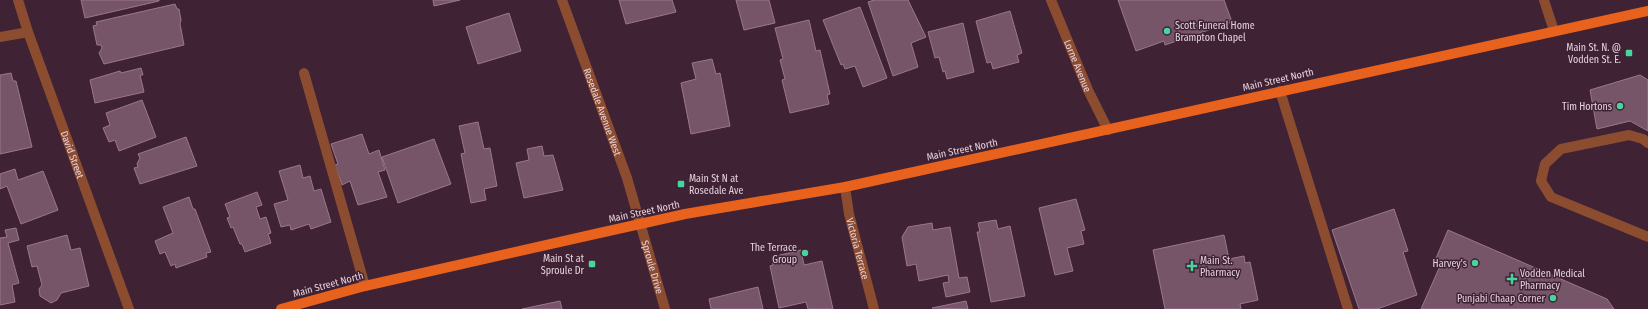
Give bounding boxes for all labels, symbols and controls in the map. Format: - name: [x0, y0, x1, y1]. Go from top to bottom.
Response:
- place label: Scott Funeral Home Brampton Chapel: [1175, 20, 1255, 44]
- marker: Scott Funeral Home Brampton Chapel: [1162, 26, 1172, 36]
- street label: Lorne Avenue: [1061, 38, 1093, 94]
- place label: Main St. N. @ Vodden St. E.: [1566, 42, 1621, 66]
- marker: Main St. N. @ Vodden St. E.: [1624, 48, 1634, 58]
- street label: Main Street North: [1242, 66, 1315, 94]
- street label: Rosedale Avenue West: [580, 67, 624, 158]
- place label: Tim Hortons: [1562, 101, 1612, 113]
- marker: Tim Hortons: [1615, 101, 1625, 111]
- street label: David Street: [58, 129, 86, 181]
- street label: Main Street North: [926, 137, 999, 163]
- place label: Main St N at Rosedale Ave: [689, 173, 743, 197]
- marker: Main St N at Rosedale Ave: [676, 179, 686, 189]
- street label: Main Street North: [608, 199, 681, 225]
- street label: Victoria Terrace: [843, 217, 871, 281]
- street label: Sproule Drive: [638, 239, 665, 295]
- place label: The Terrace Group: [750, 242, 797, 266]
- marker: The Terrace Group: [800, 248, 810, 258]
- place label: Main St at Sproule Dr: [541, 253, 585, 277]
- place label: Main St. Pharmacy: [1200, 255, 1241, 279]
- place label: Harvey's: [1433, 258, 1467, 270]
- marker: Harvey's: [1470, 258, 1480, 268]
- marker: Main St at Sproule Dr: [587, 259, 597, 269]
- marker: Main St. Pharmacy: [1187, 261, 1197, 271]
- place label: Vodden Medical Pharmacy: [1520, 268, 1585, 292]
- street label: Main Street North: [292, 270, 365, 300]
- marker: Vodden Medical Pharmacy: [1507, 274, 1517, 284]
- place label: Punjabi Chaap Corner: [1457, 293, 1546, 305]
- marker: Punjabi Chaap Corner: [1548, 293, 1558, 303]

